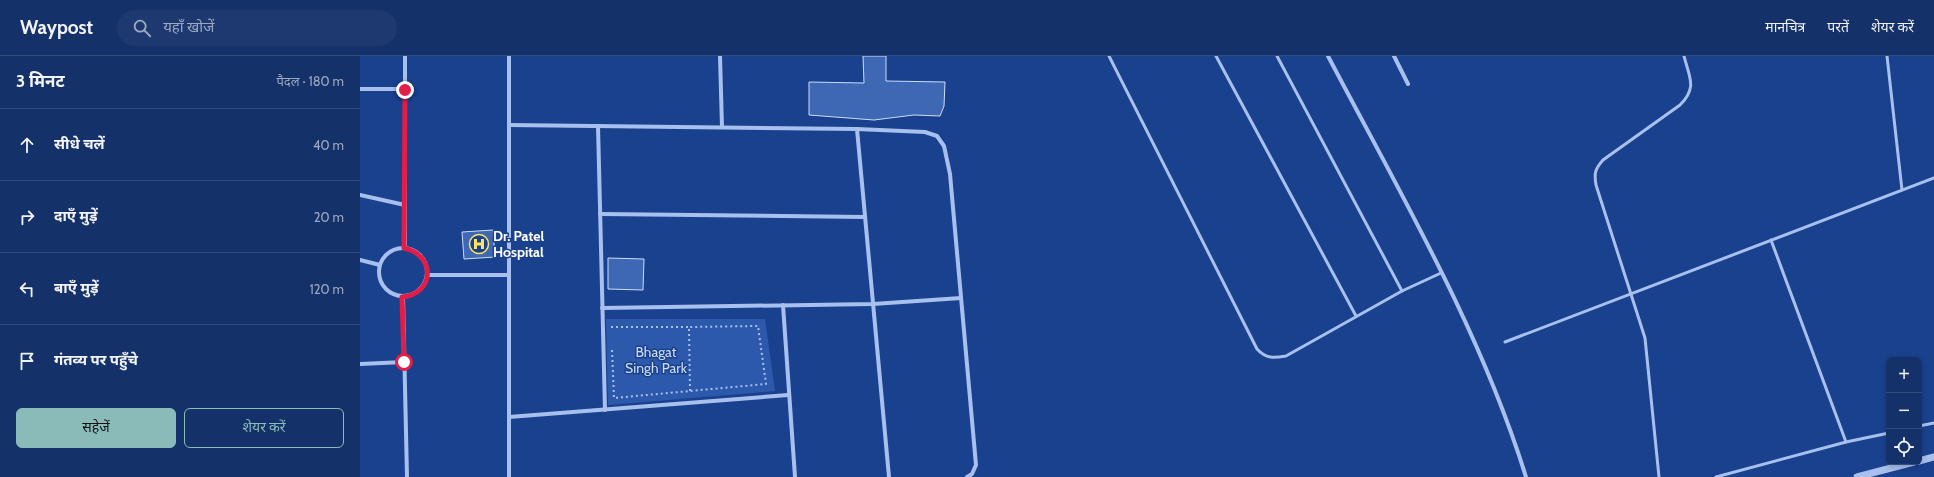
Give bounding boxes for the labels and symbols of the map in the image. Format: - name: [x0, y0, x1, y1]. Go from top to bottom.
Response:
- route end: [396, 81, 414, 99]
- place label: Dr. Patel Hospital: [493, 227, 544, 261]
- hospital icon: Dr. Patel Hospital: [468, 233, 490, 255]
- park label: Bhagat Singh Park: [625, 343, 688, 377]
- route start: [395, 353, 413, 371]

